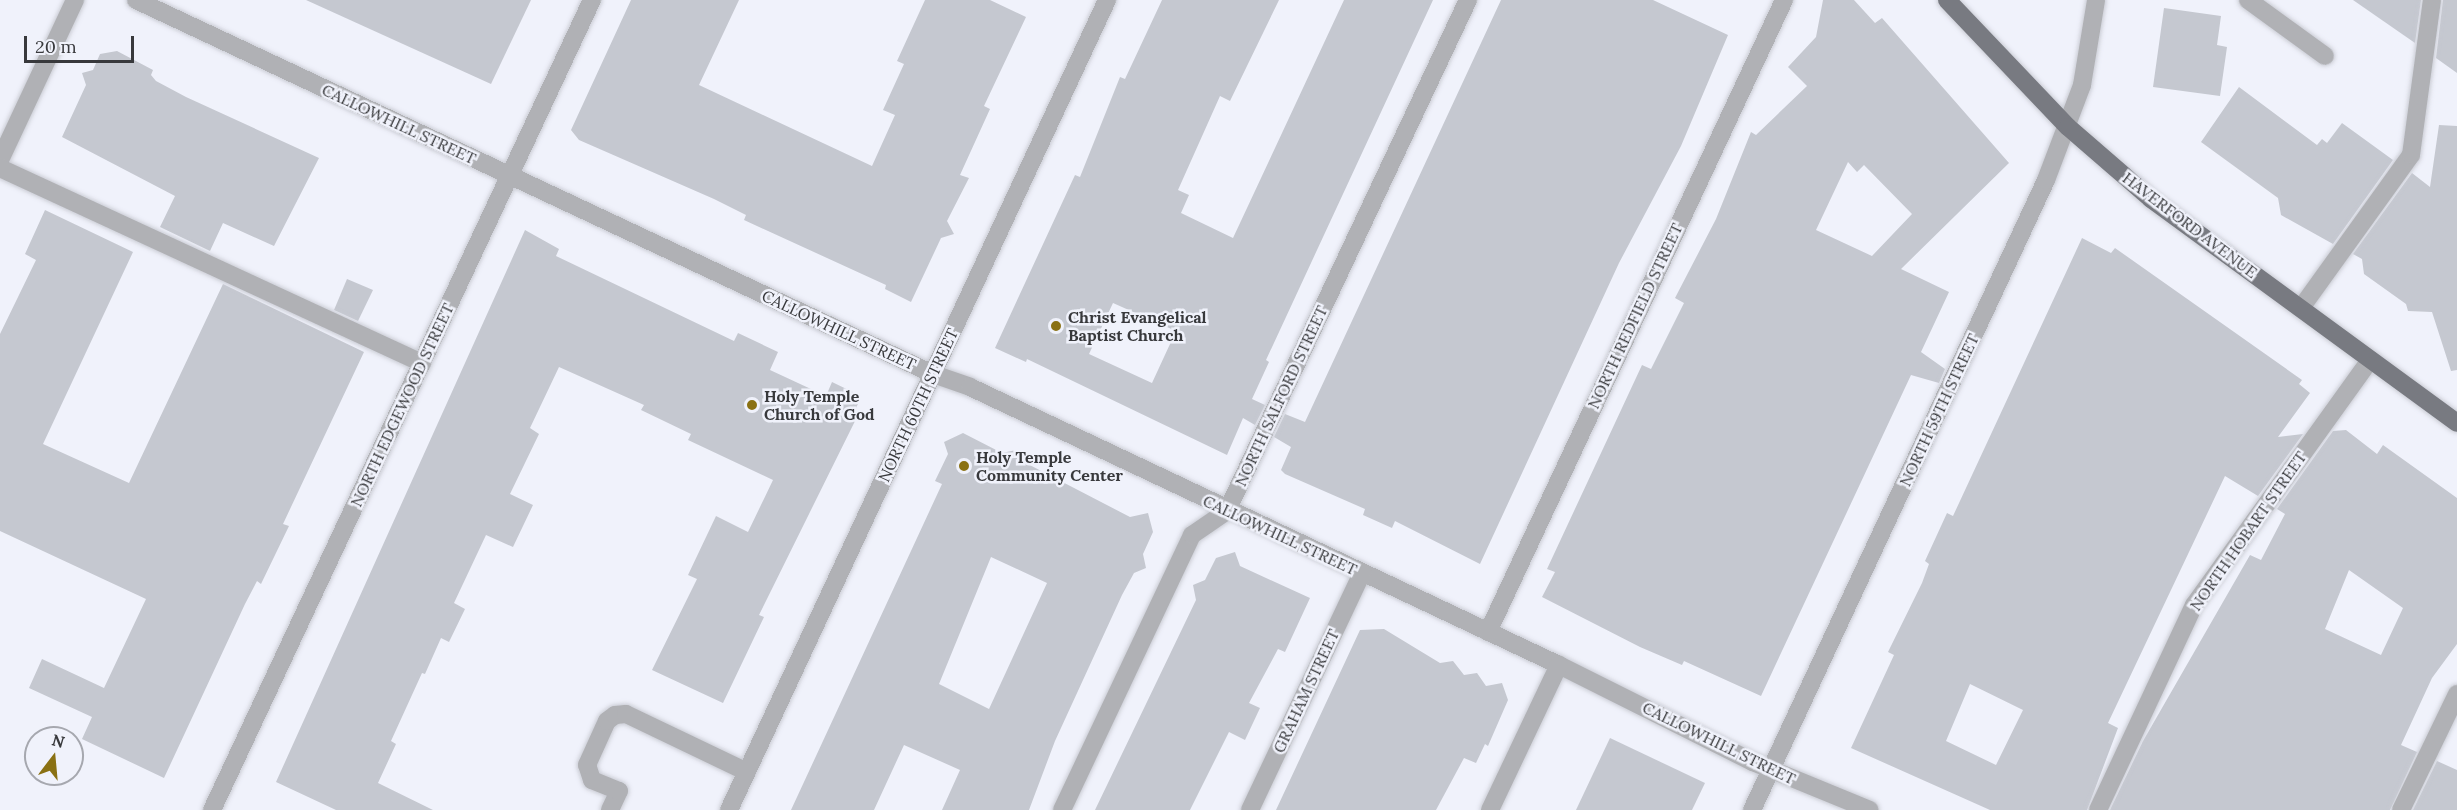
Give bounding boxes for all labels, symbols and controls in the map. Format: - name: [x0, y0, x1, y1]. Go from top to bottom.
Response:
- scale bar: [27, 24, 136, 62]
- text: 20 m: [35, 35, 77, 58]
- street label: CALLOWHILL STREET: [319, 80, 479, 168]
- street label: HAVERFORD AVENUE: [2119, 168, 2261, 282]
- street label: NORTH REDFIELD STREET: [1584, 220, 1686, 412]
- street label: CALLOWHILL STREET: [759, 286, 919, 374]
- street label: NORTH EDGEWOOD STREET: [346, 300, 458, 510]
- street label: NORTH SALFORD STREET: [1231, 303, 1331, 489]
- place label: Christ Evangelical Baptist Church: [1068, 307, 1207, 345]
- marker: Christ Evangelical Baptist Church: [1049, 319, 1063, 333]
- street label: NORTH 60TH STREET: [874, 325, 962, 485]
- street label: NORTH 59TH STREET: [1895, 331, 1983, 489]
- place label: Holy Temple Church of God: [764, 386, 874, 424]
- marker: Holy Temple Church of God: [745, 398, 759, 412]
- place label: Holy Temple Community Center: [976, 447, 1123, 485]
- street label: NORTH HOBART STREET: [2186, 448, 2310, 614]
- marker: Holy Temple Community Center: [957, 459, 971, 473]
- street label: CALLOWHILL STREET: [1200, 491, 1360, 579]
- street label: GRAHAM STREET: [1269, 626, 1343, 756]
- street label: CALLOWHILL STREET: [1639, 698, 1799, 788]
- north arrow: [24, 726, 84, 786]
- text: N: [50, 729, 67, 752]

